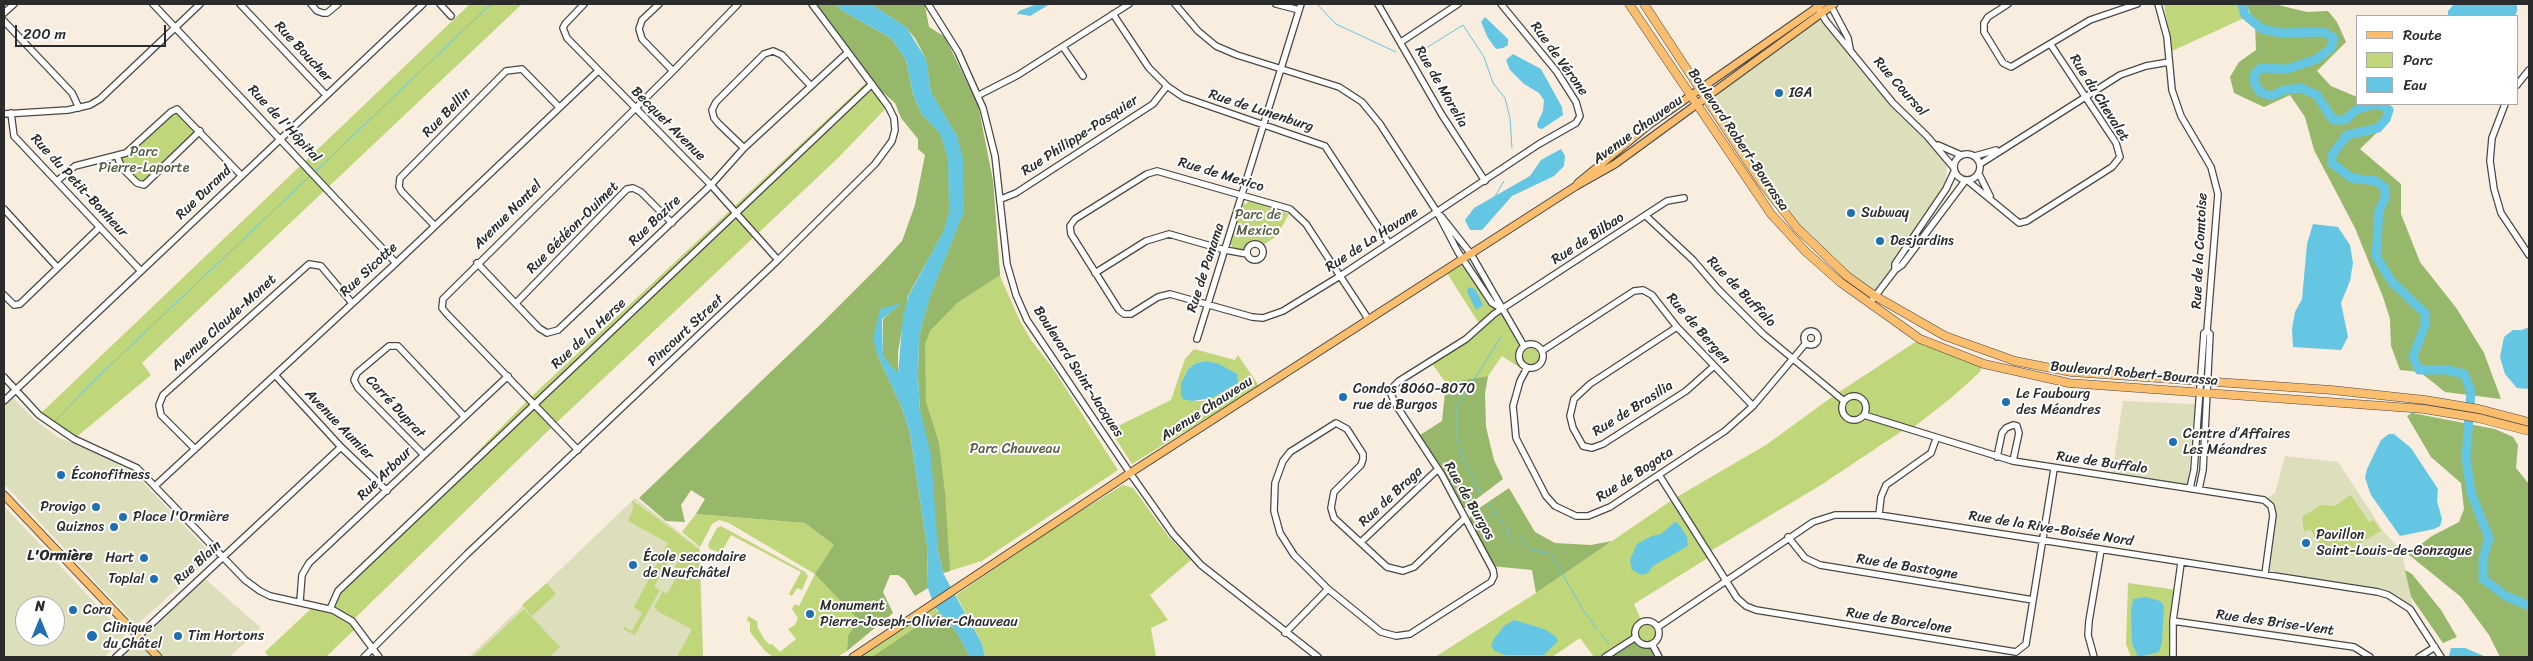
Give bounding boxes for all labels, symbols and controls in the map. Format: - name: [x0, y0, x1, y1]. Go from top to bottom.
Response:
- scale bar: [18, 15, 169, 47]
- legend: [2356, 15, 2518, 105]
- street label: Rue Boucher: [271, 18, 335, 86]
- street label: Rue de Vérone: [1527, 19, 1591, 99]
- text: 200 m: [23, 21, 66, 47]
- text: Route: [2403, 22, 2442, 48]
- street label: Rue de Morelia: [1411, 43, 1471, 131]
- text: Parc: [2403, 47, 2433, 73]
- street label: Rue du Chevalet: [2066, 52, 2132, 144]
- street label: Rue Coursol: [1870, 54, 1930, 120]
- street label: Boulevard Robert-Bourassa: [1684, 66, 1792, 214]
- text: Eau: [2403, 72, 2427, 98]
- street label: Rue de l'Hôpital: [244, 82, 324, 166]
- street label: Becquet Avenue: [627, 83, 709, 165]
- street label: Rue Bellin: [419, 85, 475, 141]
- place label: IGA: [1789, 85, 1812, 101]
- street label: Rue de Lunenburg: [1207, 86, 1315, 136]
- marker: IGA: [1773, 87, 1785, 99]
- street label: Rue Philippe-Pasquier: [1019, 92, 1141, 180]
- street label: Avenue Chauveau: [1590, 92, 1686, 168]
- street label: Rue du Petit-Bonheur: [27, 131, 131, 241]
- park label: Parc Pierre-Laporte: [99, 144, 189, 176]
- street label: Rue de Mexico: [1176, 154, 1266, 196]
- street label: Rue Durand: [173, 163, 235, 223]
- street label: Avenue Nantel: [470, 177, 546, 253]
- street label: Rue Gédéon-Ouimet: [524, 179, 622, 277]
- street label: Rue Bazire: [626, 192, 684, 250]
- street label: Rue de la Comtoise: [2189, 192, 2211, 310]
- street label: Rue de La Havane: [1323, 204, 1421, 276]
- place label: Subway: [1861, 205, 1909, 221]
- park label: Parc de Mexico: [1235, 207, 1281, 240]
- marker: Subway: [1845, 207, 1857, 219]
- street label: Rue de Bilbao: [1549, 209, 1627, 269]
- street label: Rue de Panama: [1184, 221, 1228, 315]
- place label: Desjardins: [1890, 233, 1954, 249]
- marker: Desjardins: [1874, 235, 1886, 247]
- street label: Rue Sicotte: [337, 239, 401, 301]
- street label: Rue de Buffalo: [1703, 253, 1779, 331]
- street label: Avenue Claude-Monet: [168, 271, 280, 375]
- street label: Rue de Bergen: [1663, 290, 1733, 368]
- street label: Pincourt Street: [645, 292, 727, 370]
- street label: Rue de la Herse: [548, 295, 630, 373]
- street label: Boulevard Saint-Jacques: [1029, 303, 1127, 441]
- street label: Boulevard Robert-Bourassa: [2050, 358, 2218, 390]
- street label: Carré Duprat: [362, 372, 428, 442]
- street label: Avenue Chauveau: [1158, 373, 1256, 445]
- street label: Rue de Brasilia: [1590, 378, 1676, 440]
- place label: Condos 8060-8070 rue de Burgos: [1353, 381, 1475, 414]
- street label: Avenue Aumier: [301, 386, 377, 464]
- place label: Le Faubourg des Méandres: [2016, 386, 2101, 418]
- marker: Condos 8060-8070 rue de Burgos: [1337, 391, 1349, 403]
- marker: Le Faubourg des Méandres: [2000, 396, 2012, 408]
- place label: Centre d’Affaires Les Méandres: [2183, 426, 2290, 458]
- marker: Centre d’Affaires Les Méandres: [2167, 436, 2179, 448]
- park label: Parc Chauveau: [970, 441, 1060, 457]
- street label: Rue Arbour: [354, 444, 416, 504]
- street label: Rue de Bogota: [1593, 444, 1677, 506]
- street label: Rue de Buffalo: [2055, 448, 2149, 478]
- street label: Rue de Burgos: [1440, 459, 1498, 543]
- street label: Rue de Braga: [1356, 463, 1426, 531]
- place label: Éconofitness: [71, 467, 150, 483]
- marker: Éconofitness: [55, 469, 67, 481]
- place label: Provigo: [40, 499, 86, 515]
- marker: Provigo: [90, 501, 102, 513]
- street label: Rue de la Rive-Boisée Nord: [1967, 508, 2135, 550]
- place label: Place l'Ormière: [133, 509, 229, 525]
- marker: Place l'Ormière: [117, 511, 129, 523]
- place label: Quiznos: [57, 519, 104, 535]
- marker: Quiznos: [108, 521, 120, 533]
- place label: Pavillon Saint-Louis-de-Gonzague: [2316, 527, 2472, 560]
- street label: Rue Blain: [171, 537, 225, 589]
- marker: Pavillon Saint-Louis-de-Gonzague: [2300, 537, 2312, 549]
- district label: L'Ormière: [27, 547, 93, 565]
- place label: École secondaire de Neufchâtel: [643, 549, 746, 582]
- place label: Hart: [105, 550, 134, 566]
- street label: Rue de Bastogne: [1855, 551, 1959, 583]
- marker: Hart: [138, 552, 150, 564]
- marker: École secondaire de Neufchâtel: [627, 559, 639, 571]
- place label: Topla!: [108, 571, 144, 587]
- marker: Topla!: [148, 573, 160, 585]
- text: N: [35, 594, 45, 619]
- north arrow: [15, 596, 65, 646]
- place label: Monument Pierre-Joseph-Olivier-Chauveau: [820, 598, 1018, 630]
- place label: Cora: [83, 602, 112, 618]
- marker: Cora: [67, 604, 79, 616]
- street label: Rue de Barcelone: [1845, 604, 1953, 638]
- street label: Rue des Brise-Vent: [2215, 606, 2335, 640]
- marker: Monument Pierre-Joseph-Olivier-Chauveau: [804, 608, 816, 620]
- place label: Clinique du Châtel: [103, 620, 162, 652]
- place label: Tim Hortons: [188, 628, 264, 644]
- marker: Clinique du Châtel: [85, 629, 99, 643]
- marker: Tim Hortons: [172, 630, 184, 642]

